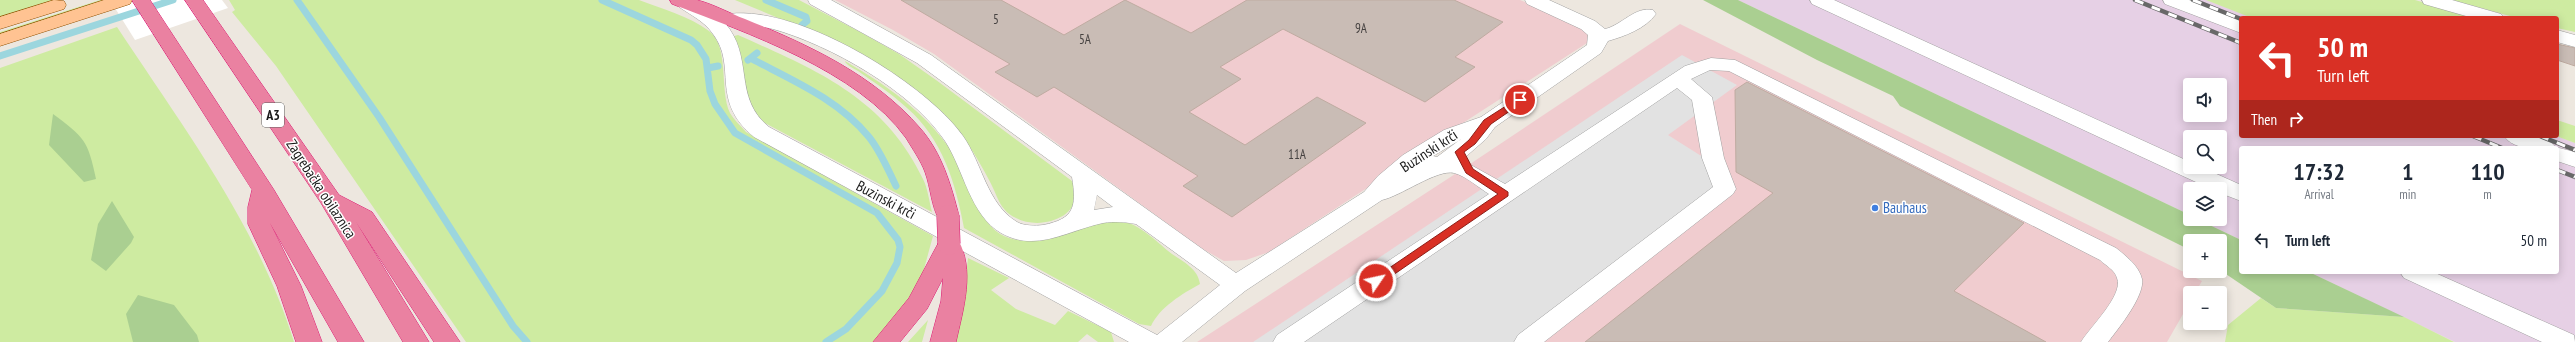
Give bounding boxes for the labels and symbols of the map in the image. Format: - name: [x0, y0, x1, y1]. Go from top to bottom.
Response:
- house number: 5: [993, 11, 999, 28]
- house number: 9A: [1355, 20, 1368, 37]
- house number: 5A: [1079, 31, 1092, 48]
- pin: [1503, 83, 1537, 117]
- road number: A3: [262, 103, 284, 127]
- street label: Buzinski krči: [1396, 125, 1461, 176]
- street label: Zagrebačka obilaznica: [282, 136, 361, 242]
- house number: 11A: [1288, 146, 1307, 163]
- street label: Buzinski krči: [853, 176, 919, 223]
- place label: Bauhaus: [1883, 198, 1927, 217]
- marker: Bauhaus: [1870, 203, 1880, 213]
- position arrow: [1355, 260, 1397, 302]

